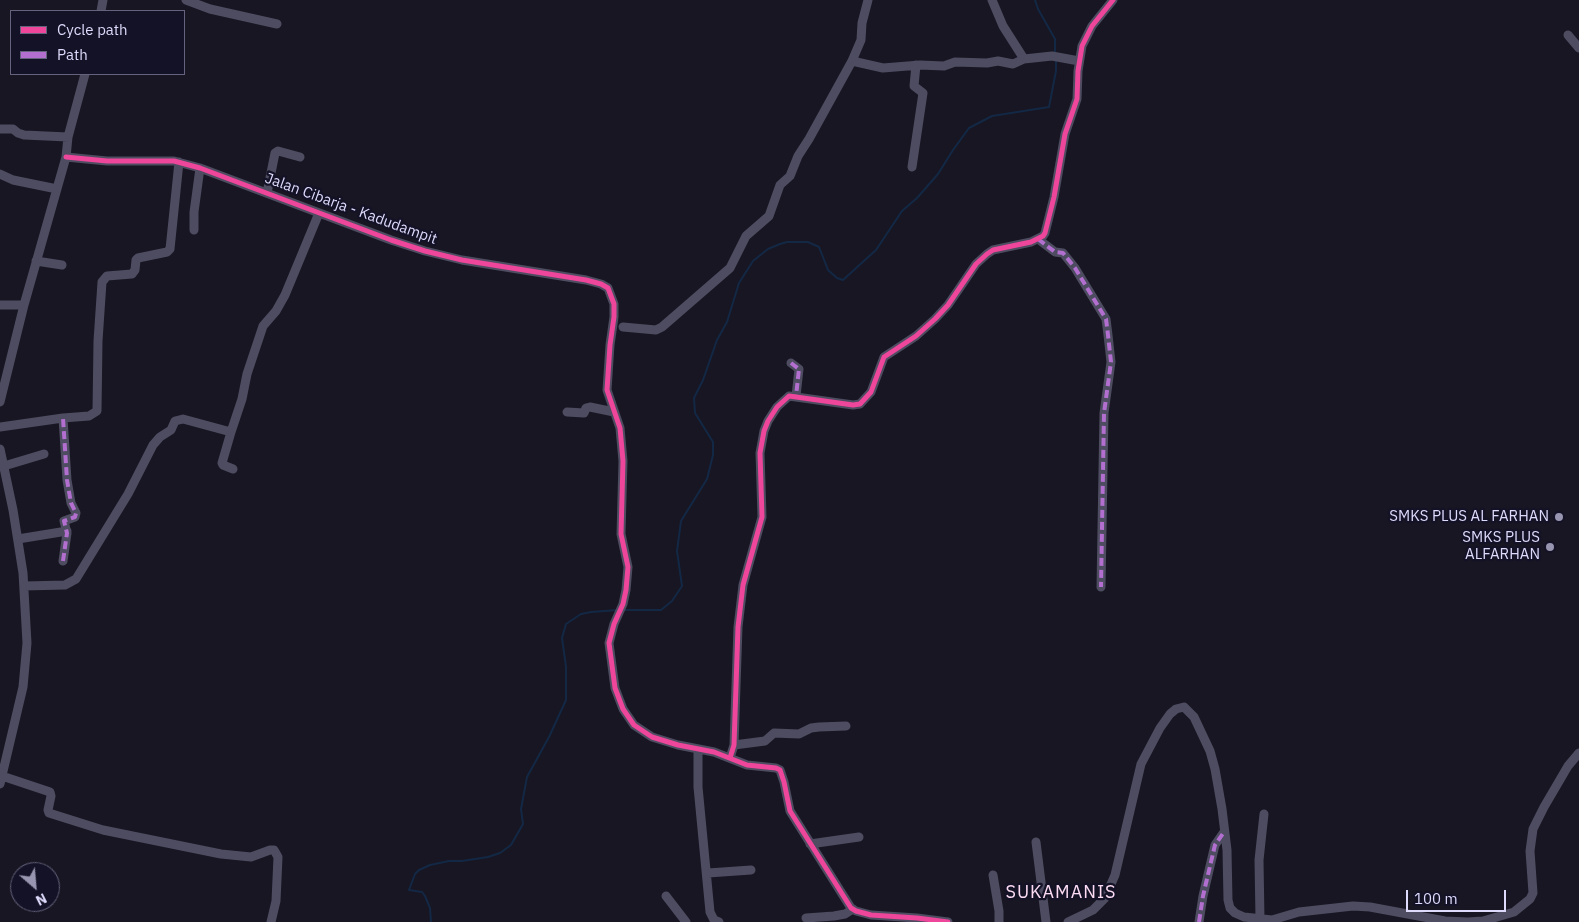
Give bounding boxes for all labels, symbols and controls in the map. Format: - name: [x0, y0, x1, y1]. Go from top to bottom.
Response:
- legend: [10, 10, 185, 75]
- text: Cycle path: [57, 20, 128, 39]
- text: Path: [57, 45, 88, 64]
- street label: Jalan Cibarja - Kadudampit: [262, 169, 440, 249]
- place label: SMKS PLUS AL FARHAN: [1389, 508, 1549, 526]
- marker: SMKS PLUS AL FARHAN: [1553, 511, 1565, 523]
- place label: SMKS PLUS ALFARHAN: [1462, 529, 1540, 564]
- marker: SMKS PLUS ALFARHAN: [1544, 541, 1556, 553]
- north arrow: [10, 862, 60, 912]
- scale bar: [1409, 880, 1509, 912]
- district label: SUKAMANIS: [1004, 882, 1118, 904]
- text: N: [33, 889, 50, 910]
- text: 100 m: [1414, 889, 1458, 908]

